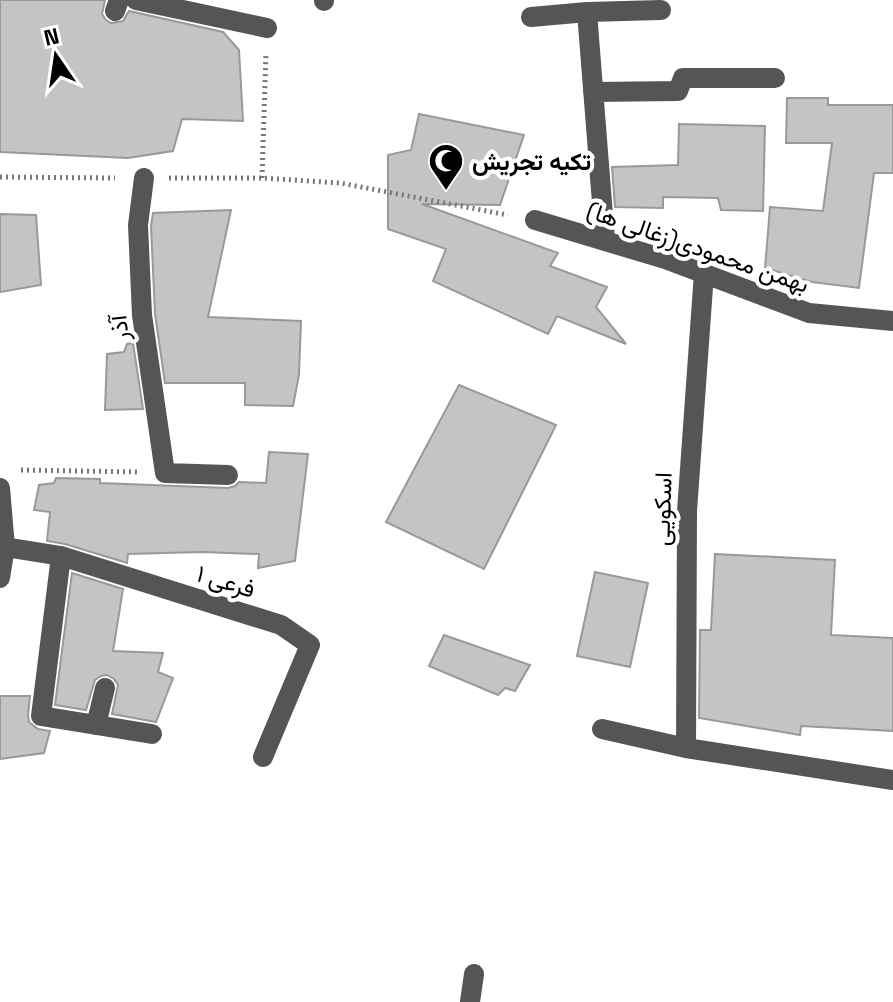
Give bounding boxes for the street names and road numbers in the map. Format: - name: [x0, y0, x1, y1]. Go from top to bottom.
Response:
- street label: بهمن محمودی(زغالی ها): [583, 194, 813, 300]
- street label: آذر: [102, 311, 136, 343]
- street label: اسکویی: [645, 472, 679, 546]
- street label: فرعی ۱: [193, 557, 259, 605]

